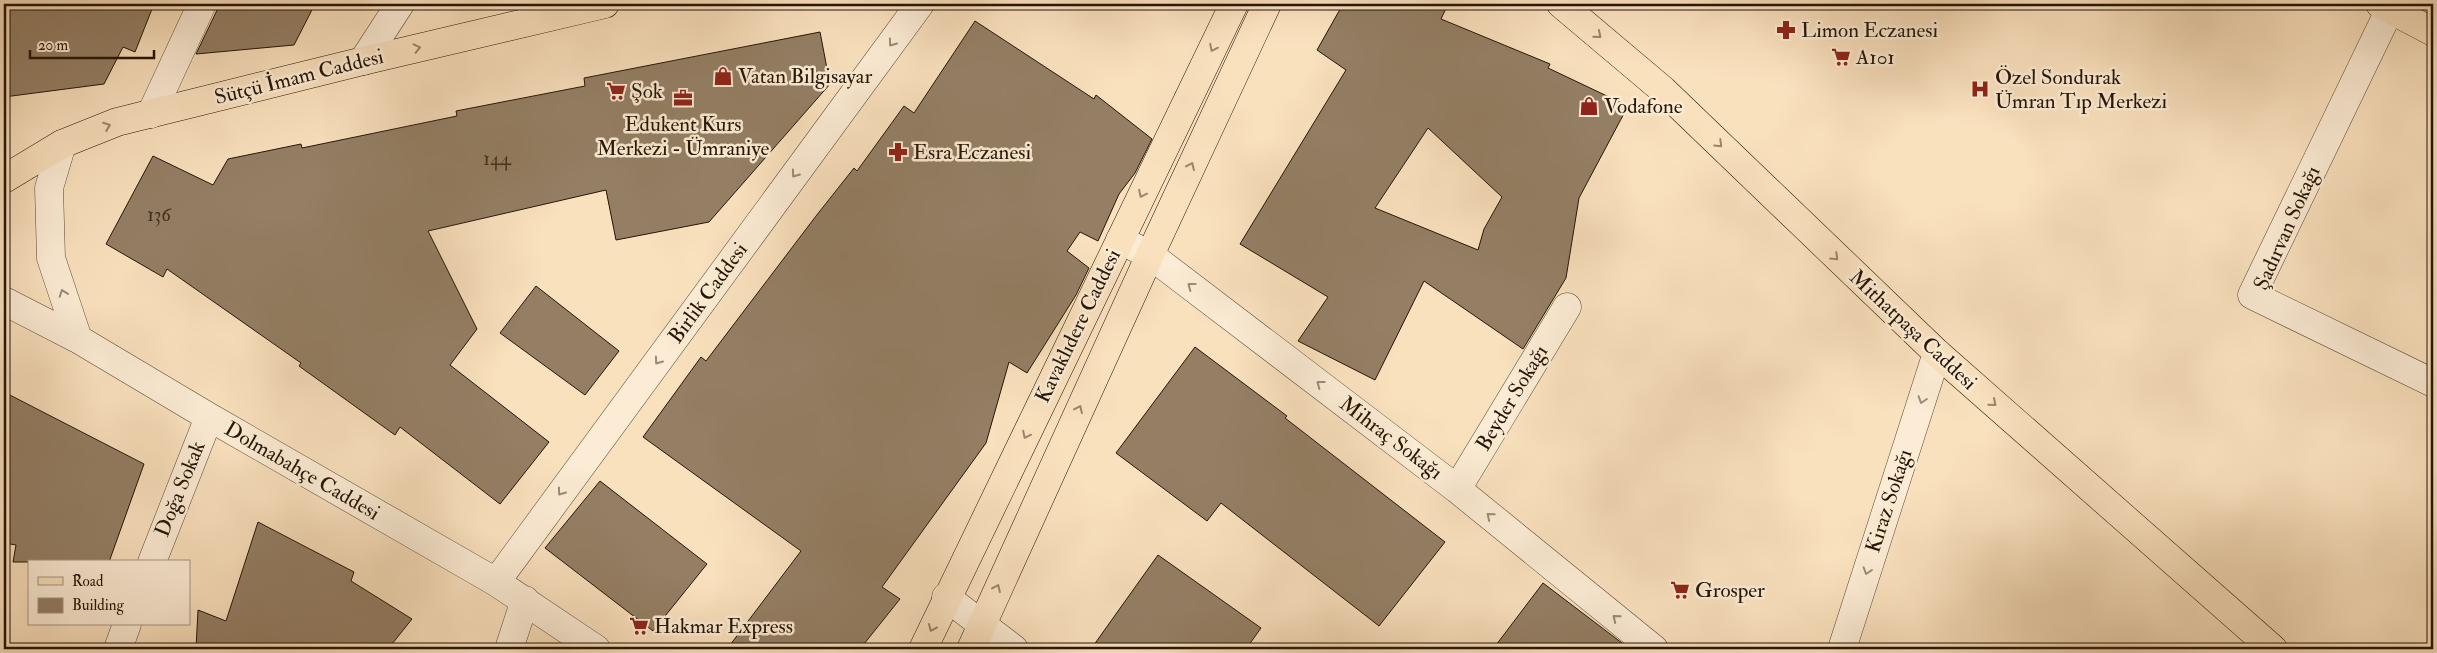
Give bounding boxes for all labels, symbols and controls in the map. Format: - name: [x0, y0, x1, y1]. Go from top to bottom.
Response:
- place label: Limon Eczanesi: [1801, 17, 1939, 44]
- pharmacy icon: Limon Eczanesi: [1775, 19, 1797, 41]
- scale bar: [30, 28, 154, 60]
- one-way arrow: [1592, 30, 1601, 38]
- text: 20 m: [38, 36, 68, 55]
- one-way arrow: [889, 37, 897, 46]
- street label: Sütçü İmam Caddesi: [212, 43, 387, 111]
- one-way arrow: [413, 43, 422, 54]
- one-way arrow: [1209, 43, 1219, 52]
- place label: A101: [1855, 44, 1895, 71]
- supermarket icon: A101: [1830, 46, 1852, 68]
- place label: Vatan Bilgisayar: [738, 63, 872, 90]
- place label: Özel Sondurak Ümran Tıp Merkezi: [1995, 64, 2167, 115]
- shop icon: Vatan Bilgisayar: [712, 65, 734, 87]
- place label: Şok: [631, 78, 663, 105]
- hospital icon: Özel Sondurak Ümran Tıp Merkezi: [1969, 78, 1991, 100]
- supermarket icon: Şok: [605, 80, 627, 102]
- office icon: Edukent Kurs Merkezi - Ümraniye: [672, 87, 694, 109]
- place label: Vodafone: [1604, 93, 1683, 120]
- shop icon: Vodafone: [1578, 95, 1600, 117]
- place label: Edukent Kurs Merkezi - Ümraniye: [597, 111, 769, 162]
- one-way arrow: [102, 122, 111, 132]
- one-way arrow: [1713, 138, 1722, 147]
- place label: Esra Eczanesi: [913, 139, 1031, 166]
- pharmacy icon: Esra Eczanesi: [887, 141, 909, 163]
- house number: 144: [483, 147, 511, 171]
- street label: Şadırvan Sokağı: [2248, 161, 2327, 294]
- one-way arrow: [1185, 162, 1196, 171]
- one-way arrow: [792, 168, 801, 178]
- one-way arrow: [1138, 189, 1149, 198]
- house number: 136: [147, 203, 172, 227]
- street label: Birlik Caddesi: [662, 237, 754, 349]
- street label: Kavaklıdere Caddesi: [1029, 244, 1127, 407]
- one-way arrow: [1829, 251, 1838, 260]
- street label: Mithatpaşa Caddesi: [1844, 264, 1983, 396]
- one-way arrow: [1187, 283, 1197, 292]
- one-way arrow: [58, 289, 68, 297]
- street label: Beyder Sokağı: [1470, 340, 1554, 456]
- one-way arrow: [655, 355, 663, 364]
- one-way arrow: [1317, 382, 1326, 390]
- street label: Mihraç Sokağı: [1334, 390, 1448, 486]
- one-way arrow: [1917, 395, 1927, 403]
- one-way arrow: [1988, 397, 1997, 406]
- one-way arrow: [1073, 405, 1084, 414]
- street label: Dolmabahçe Caddesi: [219, 416, 385, 527]
- one-way arrow: [1022, 429, 1032, 438]
- street label: Doğa Sokak: [149, 437, 211, 541]
- street label: Kiraz Sokağı: [1860, 445, 1919, 556]
- one-way arrow: [559, 486, 567, 495]
- one-way arrow: [1487, 512, 1496, 521]
- legend: [28, 560, 190, 626]
- one-way arrow: [1862, 566, 1872, 575]
- text: Road: [72, 572, 104, 591]
- place label: Grosper: [1695, 577, 1765, 604]
- supermarket icon: Grosper: [1669, 579, 1691, 601]
- one-way arrow: [991, 584, 1001, 593]
- text: Building: [72, 596, 124, 615]
- place label: Hakmar Express: [654, 613, 793, 640]
- supermarket icon: Hakmar Express: [628, 615, 650, 637]
- one-way arrow: [1613, 616, 1622, 624]
- one-way arrow: [928, 623, 939, 632]

